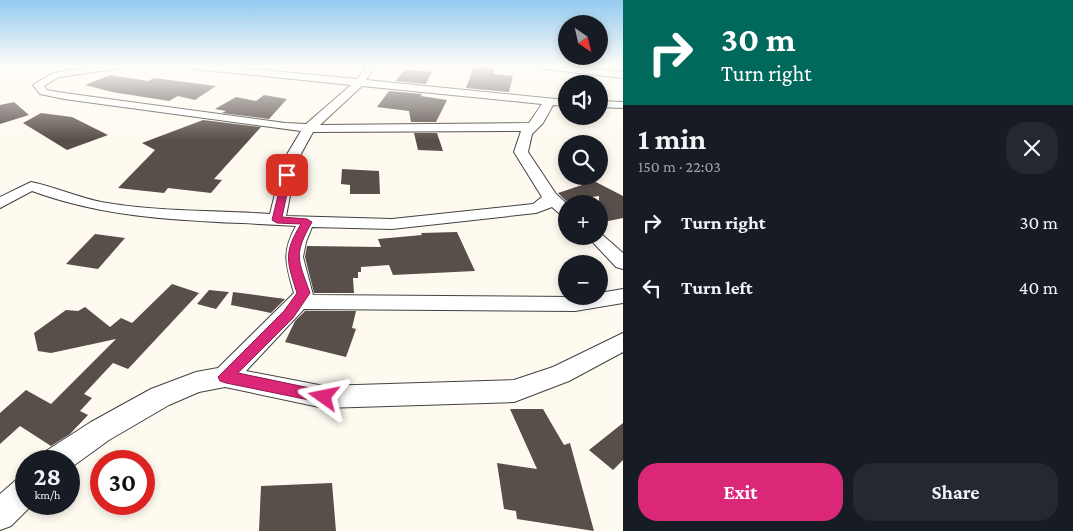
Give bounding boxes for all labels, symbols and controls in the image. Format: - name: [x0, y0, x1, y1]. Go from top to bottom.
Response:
- north arrow: [558, 15, 608, 65]
- map controls: [558, 15, 608, 305]
- icon: right: [638, 20, 703, 85]
- text: 30 m: [721, 20, 796, 59]
- text: Turn right: [721, 61, 812, 86]
- button: sound: [558, 75, 608, 125]
- text: 1 min: [638, 122, 706, 155]
- button: close: [1006, 122, 1058, 174]
- button: search: [558, 135, 608, 185]
- pin: [266, 154, 308, 196]
- text: 150 m · 22:03: [638, 158, 721, 175]
- icon: arrive: [273, 161, 301, 189]
- button: +: [558, 195, 608, 245]
- icon: right: [638, 209, 666, 237]
- text: Turn right: [681, 212, 766, 233]
- text: 30 m: [1019, 212, 1058, 233]
- button: −: [558, 255, 608, 305]
- icon: left: [638, 274, 666, 302]
- text: Turn left: [681, 277, 753, 298]
- text: 40 m: [1019, 277, 1058, 298]
- position arrow: [297, 370, 349, 422]
- speed limit sign: 30: [90, 450, 155, 515]
- text: 28: [34, 463, 61, 490]
- button: Exit: [638, 463, 843, 521]
- button: Share: [853, 463, 1058, 521]
- text: km/h: [35, 488, 60, 502]

